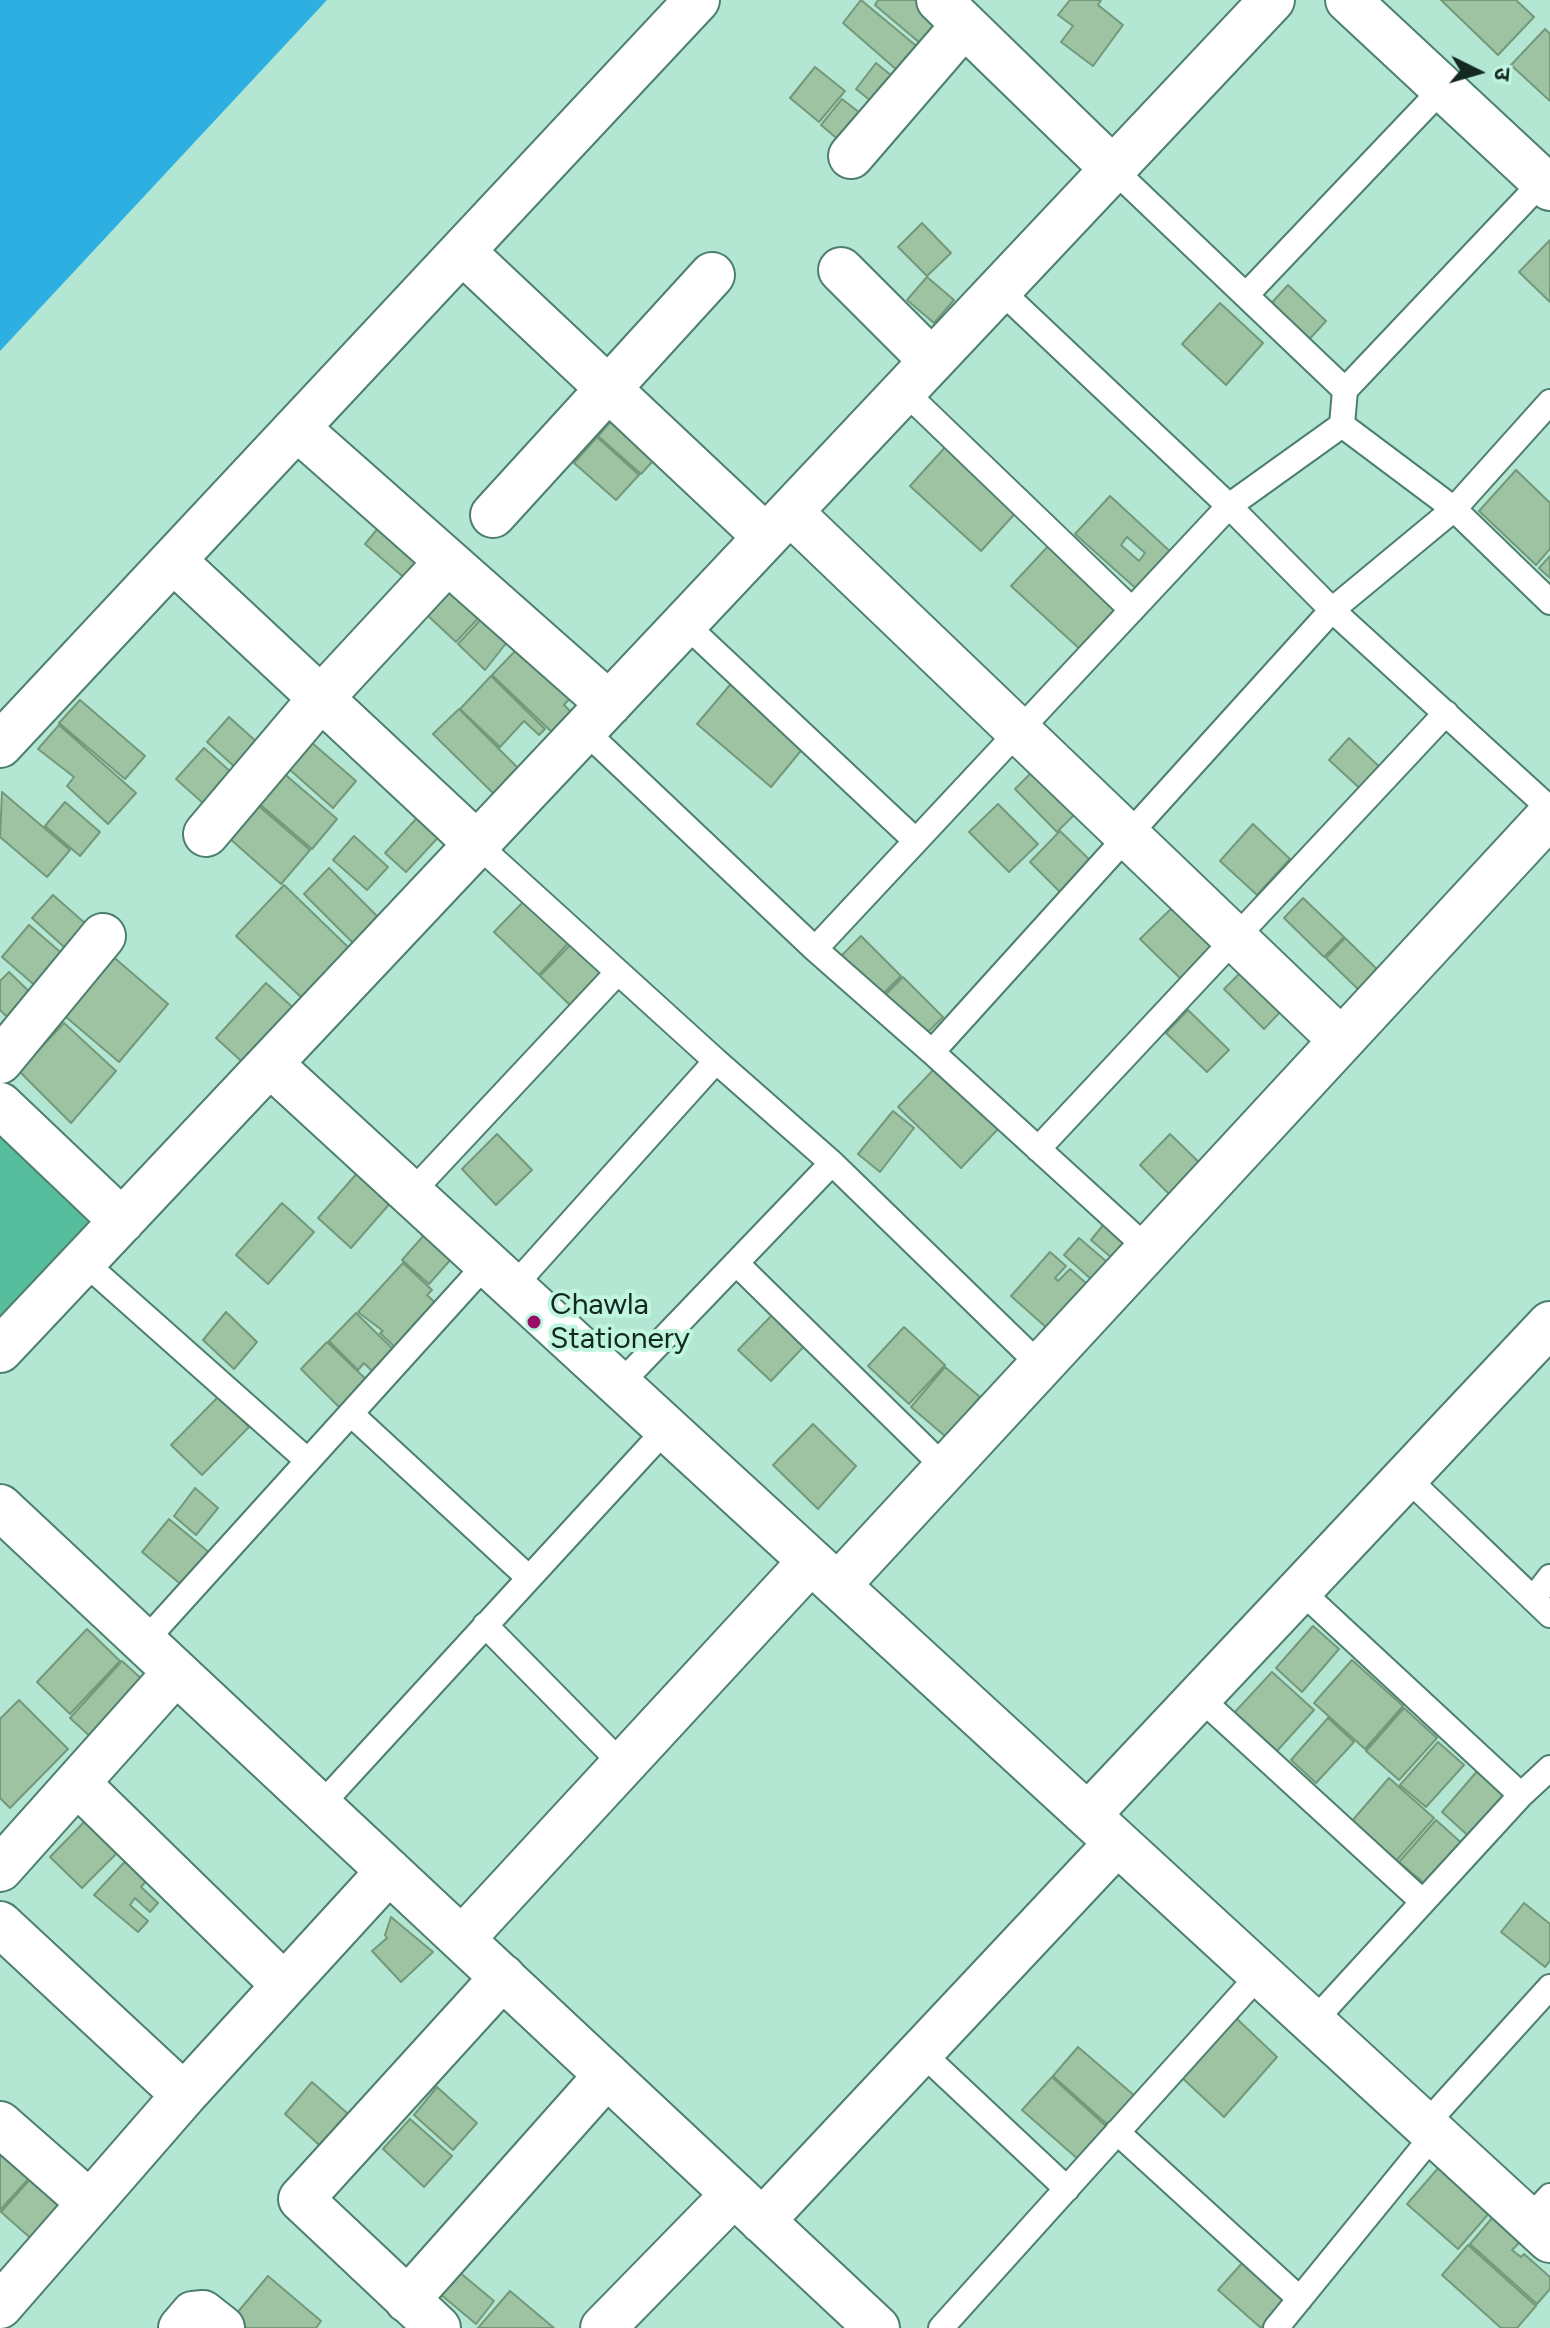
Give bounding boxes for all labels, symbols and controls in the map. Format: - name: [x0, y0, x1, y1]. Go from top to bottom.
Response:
- north arrow: [1438, 32, 1518, 112]
- text: उ: [1488, 67, 1516, 82]
- place label: Chawla Stationery: [550, 1287, 690, 1358]
- marker: Chawla Stationery: [525, 1313, 543, 1331]

